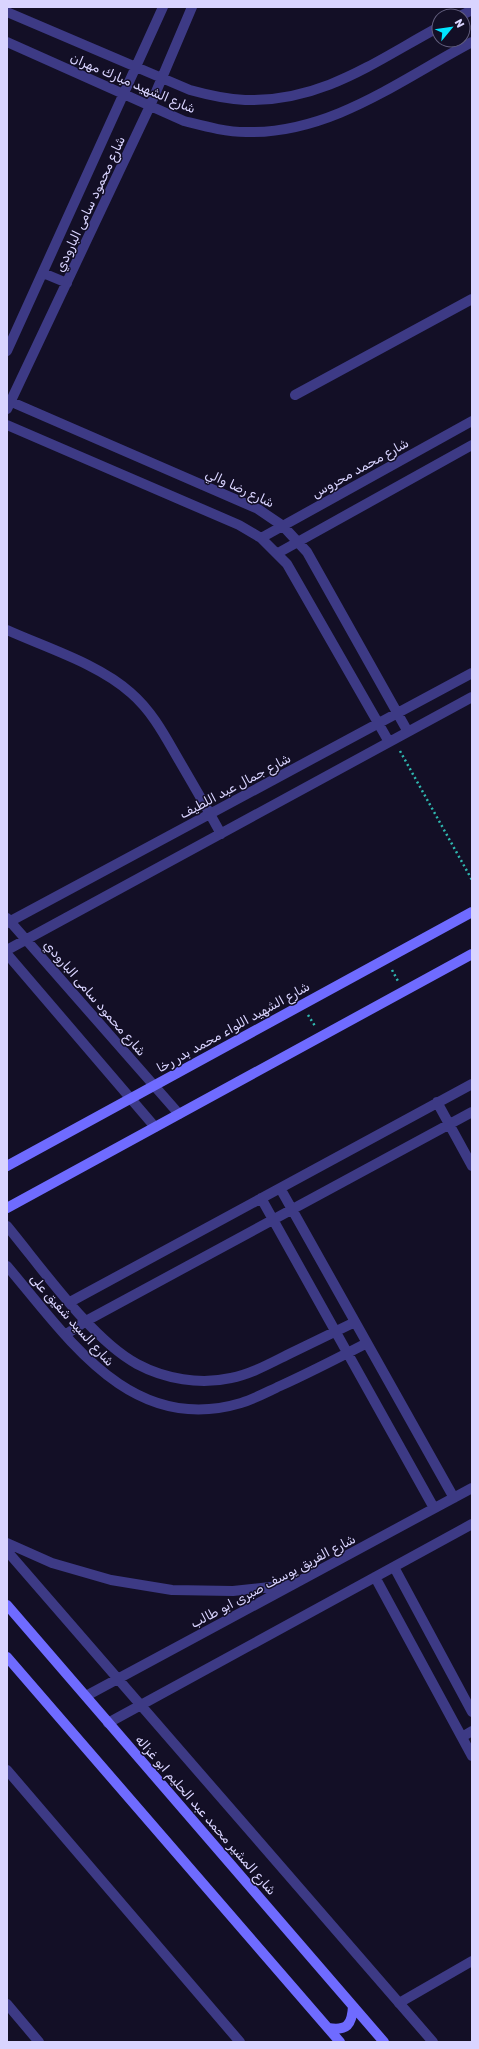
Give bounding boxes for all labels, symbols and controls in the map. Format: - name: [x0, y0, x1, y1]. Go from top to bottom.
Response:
- north arrow: [431, 8, 471, 48]
- text: N: [452, 17, 467, 30]
- street label: شارع الشهيد مبارك مهران: [67, 50, 198, 118]
- street label: شارع محمود سامى البارودي: [52, 134, 130, 275]
- street label: شارع محمد محروس: [309, 435, 412, 503]
- street label: شارع رضا والي: [202, 466, 277, 512]
- street label: شارع جمال عبد اللطيف: [177, 750, 294, 823]
- street label: شارع محمود سامى البارودي: [39, 937, 149, 1060]
- street label: شارع الشهيد اللواء محمد بدر رخا: [154, 979, 313, 1077]
- street label: شارع السيد شفيق على: [25, 1271, 117, 1370]
- street label: شارع الفريق يوسف صبرى ابو طالب: [188, 1531, 359, 1633]
- street label: شارع المشير محمد عبد الحليم ابو غزاله: [131, 1732, 279, 1899]

